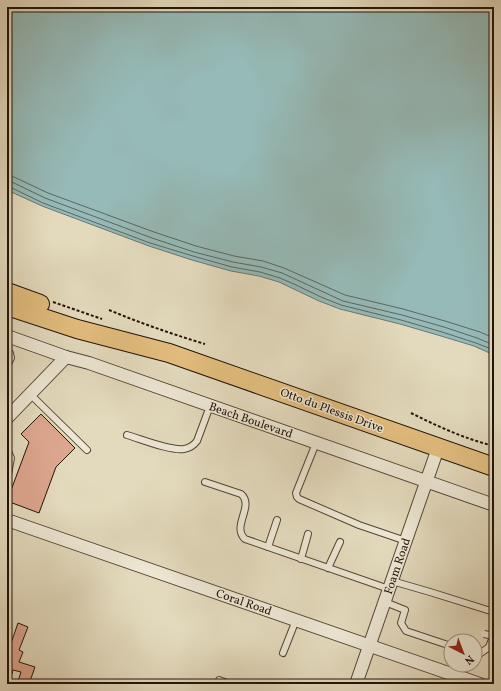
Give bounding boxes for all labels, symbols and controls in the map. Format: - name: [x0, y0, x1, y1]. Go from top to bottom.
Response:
- street label: Otto du Plessis Drive: [278, 385, 386, 437]
- street label: Beach Boulevard: [207, 399, 295, 443]
- street label: Foam Road: [381, 536, 415, 597]
- street label: Coral Road: [214, 586, 274, 620]
- north arrow: [443, 633, 483, 673]
- text: N: [461, 651, 477, 668]

